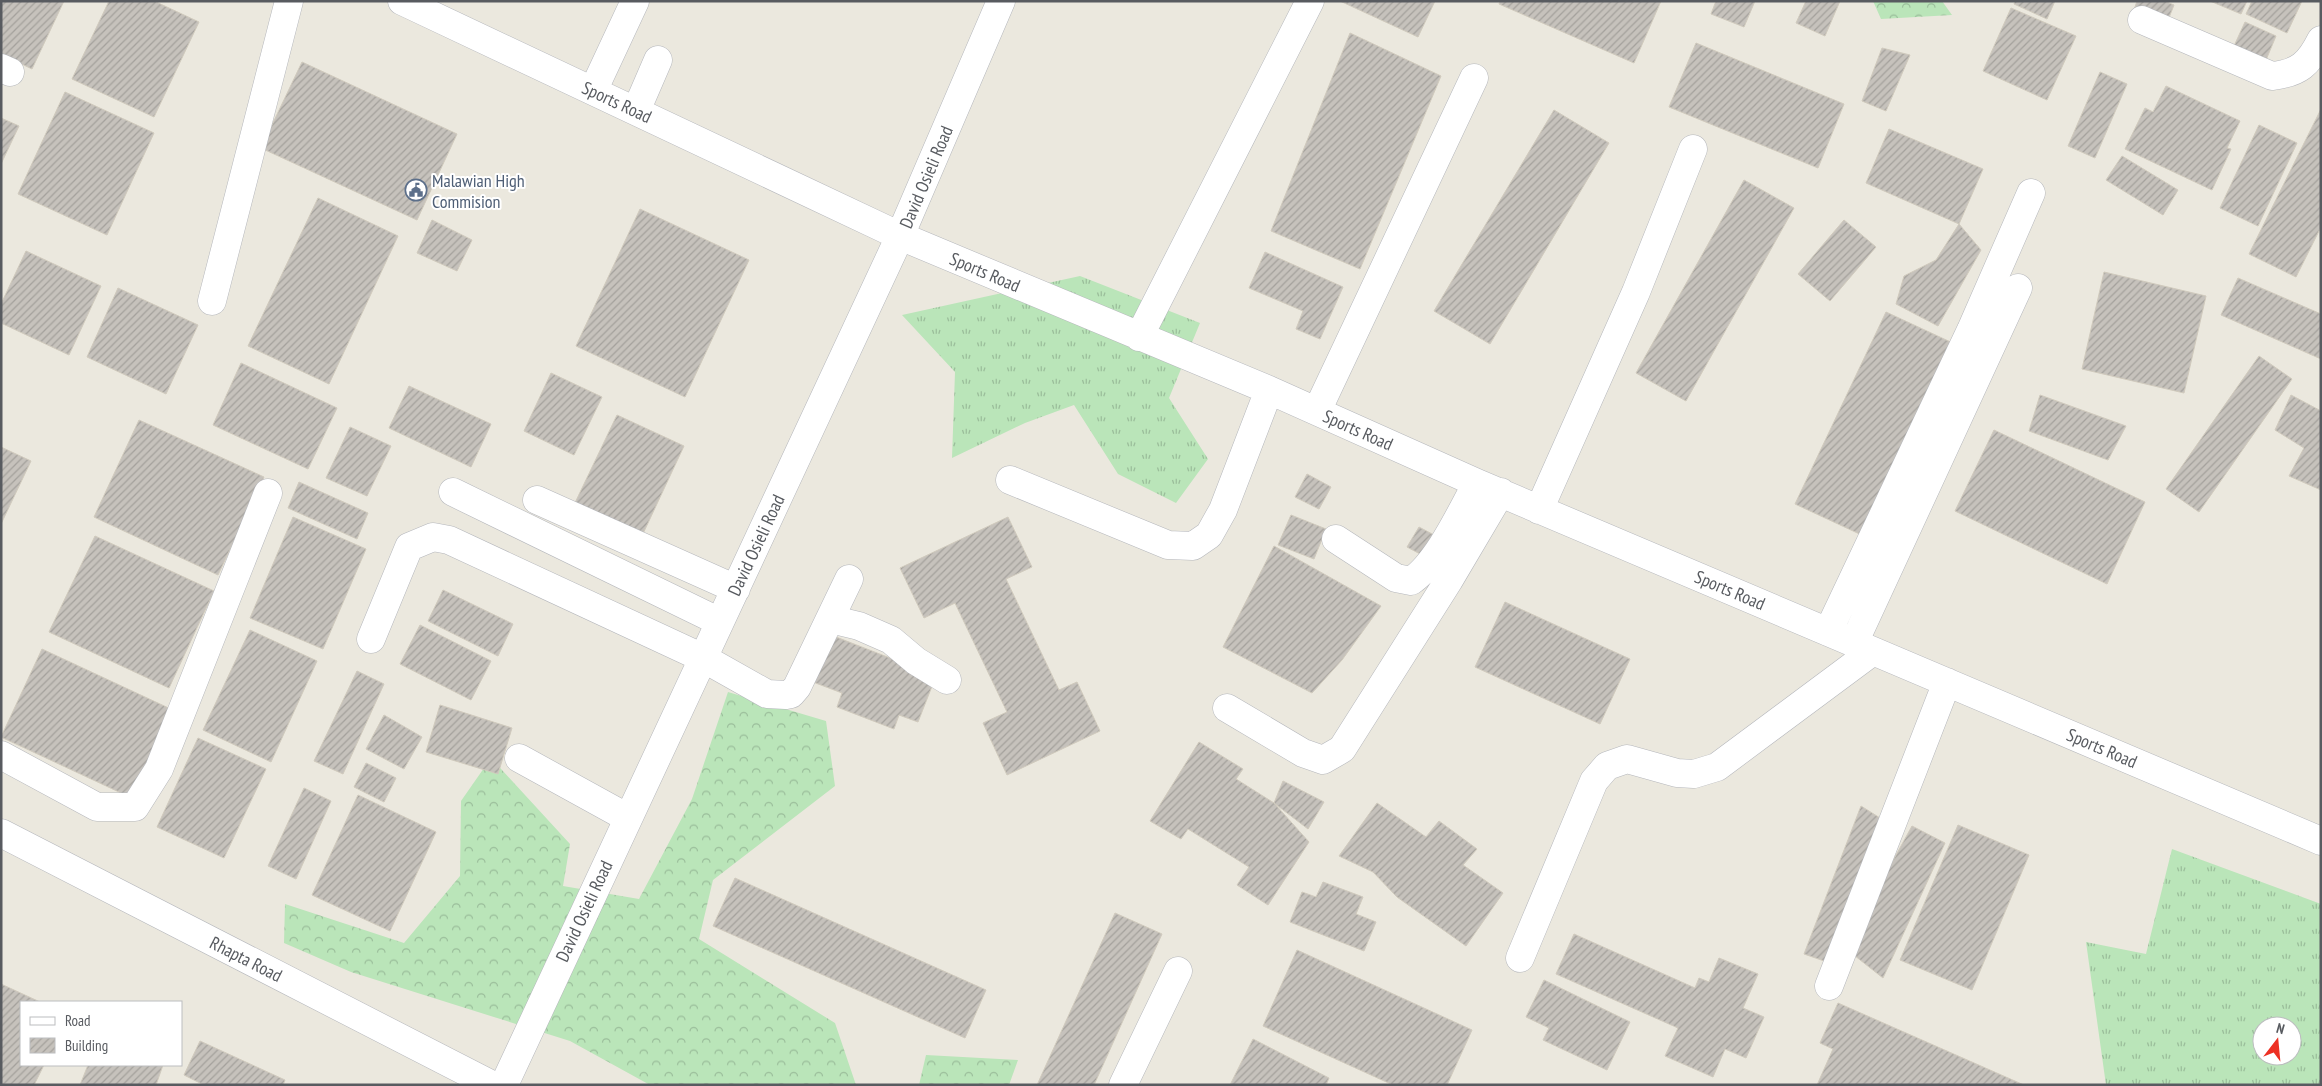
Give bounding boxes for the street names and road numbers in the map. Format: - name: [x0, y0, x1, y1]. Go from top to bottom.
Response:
- street label: Sports Road: [579, 76, 655, 128]
- street label: David Osieli Road: [894, 122, 958, 232]
- street label: Sports Road: [946, 247, 1024, 297]
- street label: Sports Road: [1319, 404, 1397, 456]
- street label: David Osieli Road: [723, 491, 789, 599]
- street label: Sports Road: [1691, 565, 1769, 615]
- street label: Sports Road: [2063, 723, 2141, 773]
- street label: David Osieli Road: [551, 857, 617, 965]
- street label: Rhapta Road: [206, 931, 286, 987]

